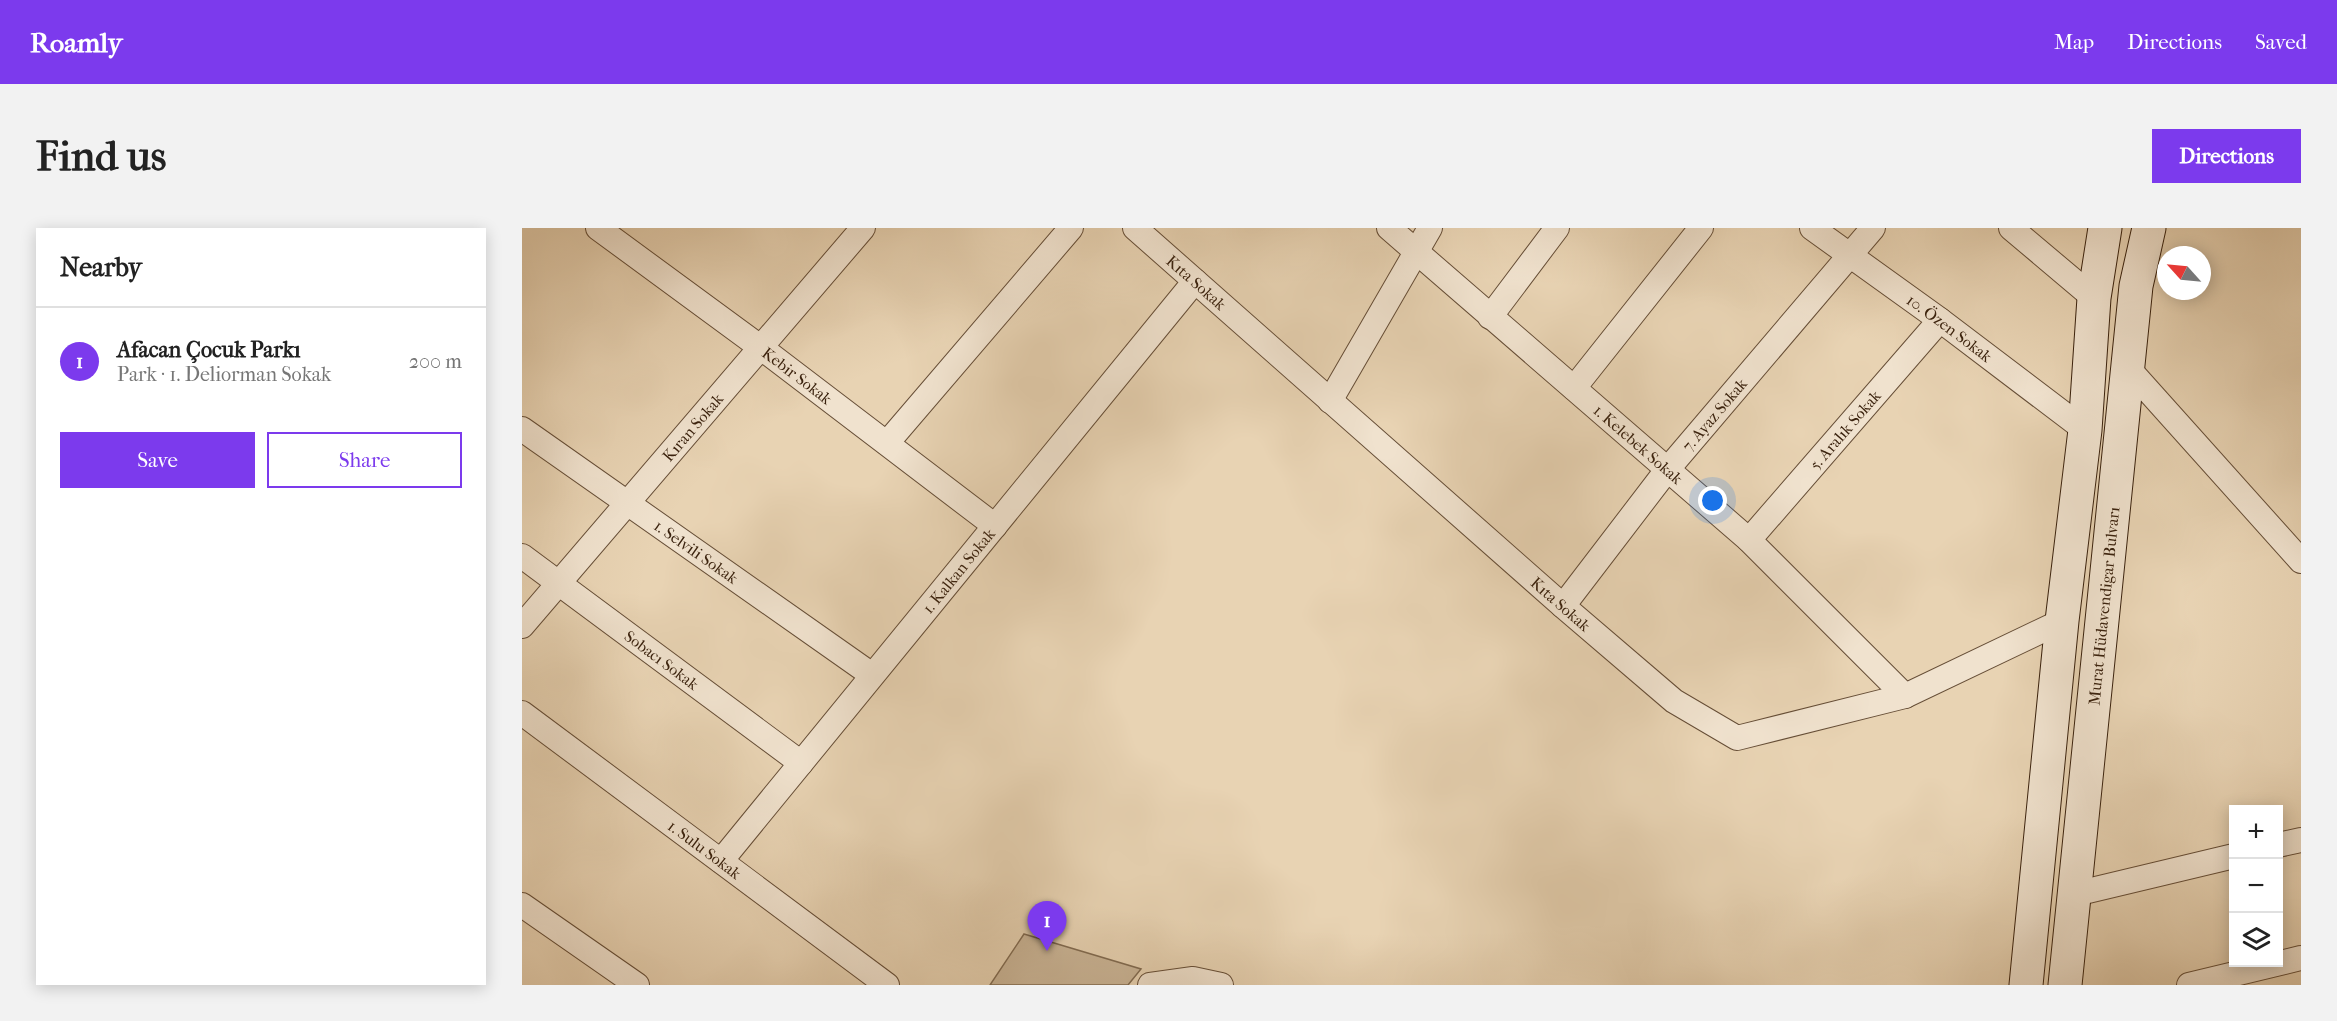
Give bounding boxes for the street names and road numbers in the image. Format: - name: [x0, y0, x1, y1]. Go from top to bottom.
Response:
- street label: Kıta Sokak: [1162, 251, 1230, 314]
- street label: 10. Özen Sokak: [1903, 290, 1996, 367]
- street label: Kebir Sokak: [758, 343, 836, 409]
- street label: 7. Ayaz Sokak: [1678, 374, 1751, 455]
- street label: 5. Aralık Sokak: [1805, 386, 1885, 474]
- street label: Kıran Sokak: [658, 389, 728, 465]
- street label: 1. Kelebek Sokak: [1590, 401, 1687, 489]
- street label: Murat Hüdavendigar Bulvarı: [2084, 506, 2124, 706]
- street label: 1. Selvili Sokak: [650, 516, 742, 588]
- street label: 1. Kalkan Sokak: [918, 524, 1000, 617]
- street label: Kıta Sokak: [1527, 573, 1595, 636]
- street label: Sobacı Sokak: [621, 626, 703, 694]
- street label: 1. Sulu Sokak: [664, 816, 745, 884]

